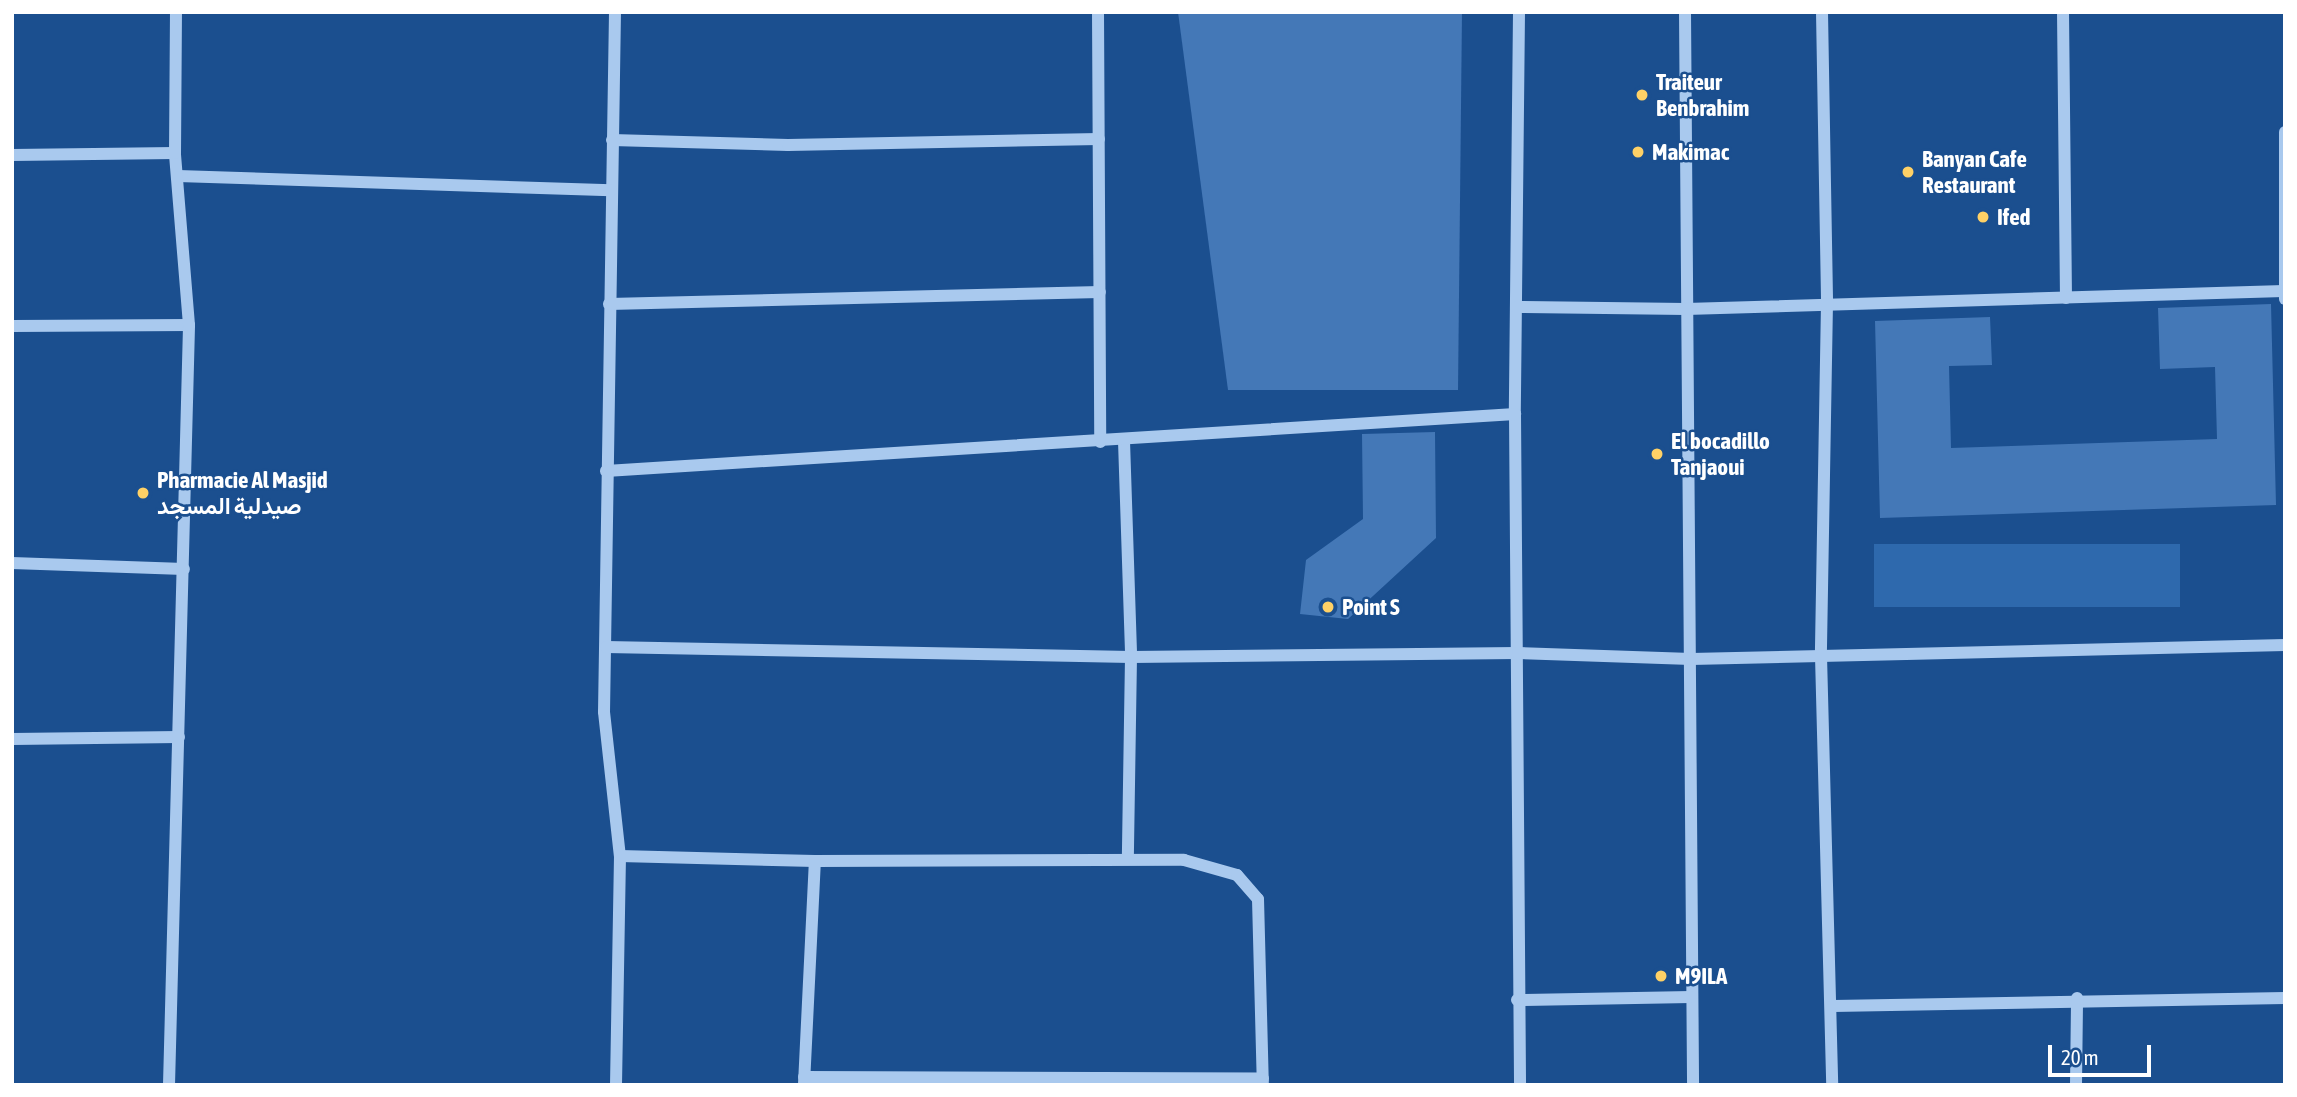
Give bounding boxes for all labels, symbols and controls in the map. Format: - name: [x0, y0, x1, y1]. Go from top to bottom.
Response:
- place label: Traiteur Benbrahim: [1656, 68, 1749, 122]
- marker: Traiteur Benbrahim: [1634, 87, 1650, 103]
- place label: Makimac: [1652, 138, 1729, 166]
- marker: Makimac: [1630, 144, 1646, 160]
- place label: Banyan Cafe Restaurant: [1922, 145, 2027, 199]
- marker: Banyan Cafe Restaurant: [1900, 164, 1916, 180]
- place label: Ifed: [1997, 203, 2030, 231]
- marker: Ifed: [1975, 209, 1991, 225]
- place label: El bocadillo Tanjaoui: [1671, 427, 1770, 481]
- marker: El bocadillo Tanjaoui: [1649, 446, 1665, 462]
- place label: Pharmacie Al Masjid صيدلية المسجد: [157, 466, 328, 520]
- marker: Pharmacie Al Masjid صيدلية المسجد: [135, 485, 151, 501]
- place label: Point S: [1342, 593, 1400, 621]
- marker: Point S: [1320, 599, 1336, 615]
- place label: M9ILA: [1675, 962, 1727, 990]
- marker: M9ILA: [1653, 968, 1669, 984]
- scale bar: [2052, 1030, 2155, 1074]
- text: 20 m: [2061, 1045, 2099, 1069]

